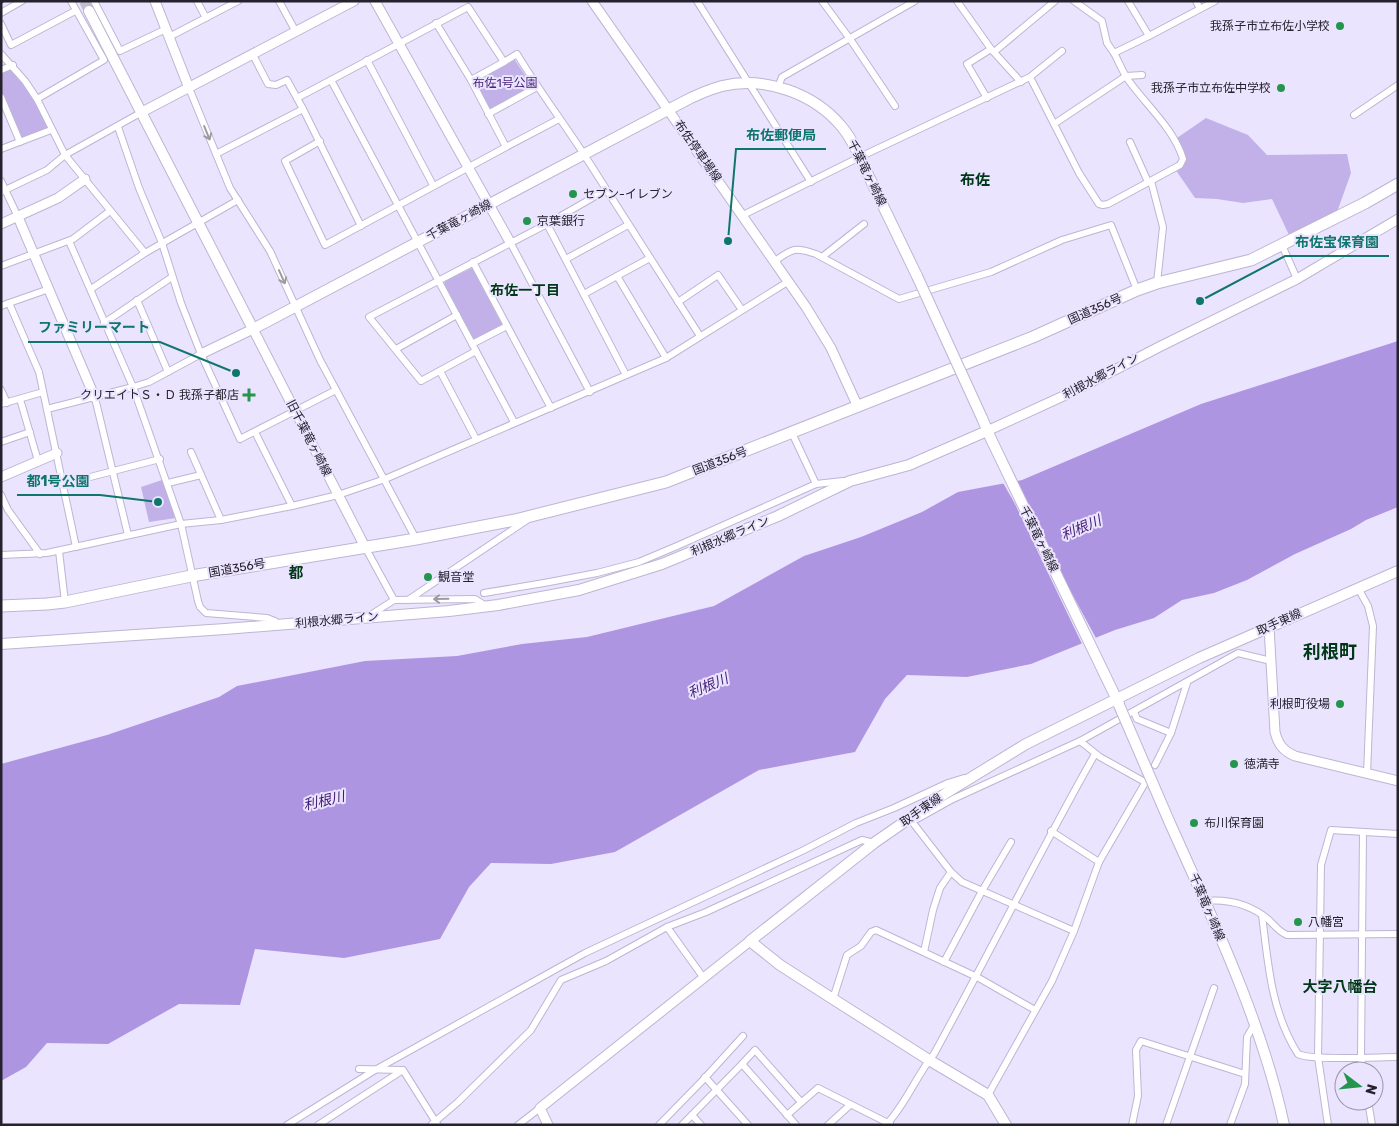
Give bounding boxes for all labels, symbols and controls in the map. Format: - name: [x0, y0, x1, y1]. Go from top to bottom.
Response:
- place label: 我孫子市立布佐小学校: [1210, 19, 1330, 33]
- marker: 我孫子市立布佐小学校: [1334, 20, 1346, 32]
- park label: 布佐1号公園: [472, 76, 538, 90]
- place label: 我孫子市立布佐中学校: [1151, 81, 1271, 95]
- marker: 我孫子市立布佐中学校: [1275, 82, 1287, 94]
- street label: 布佐停車場線: [672, 117, 724, 185]
- callout: 布佐郵便局: [736, 120, 826, 149]
- one-way arrow: [203, 125, 213, 140]
- text: 布佐郵便局: [746, 127, 816, 144]
- street label: 千葉竜ヶ崎線: [845, 138, 889, 208]
- district label: 布佐: [960, 171, 990, 189]
- place label: セブン-イレブン: [583, 187, 673, 201]
- marker: セブン-イレブン: [567, 188, 579, 200]
- street label: 千葉竜ヶ崎線: [424, 197, 494, 243]
- place label: 京葉銀行: [537, 214, 585, 228]
- marker: 京葉銀行: [521, 215, 533, 227]
- callout: 布佐宝保育園: [1285, 227, 1389, 256]
- text: 布佐宝保育園: [1295, 234, 1379, 251]
- one-way arrow: [277, 269, 287, 284]
- district label: 布佐一丁目: [490, 282, 560, 299]
- street label: 国道356号: [1066, 291, 1124, 327]
- callout: ファミリーマート: [28, 313, 160, 342]
- text: ファミリーマート: [38, 319, 150, 336]
- street label: 利根水郷ライン: [1061, 350, 1141, 402]
- place label: クリエイトＳ・Ｄ 我孫子都店: [80, 388, 239, 402]
- marker: クリエイトＳ・Ｄ 我孫子都店: [243, 389, 255, 401]
- street label: 旧千葉竜ヶ崎線: [284, 397, 334, 479]
- street label: 国道356号: [691, 444, 749, 478]
- callout: 都1号公園: [17, 466, 100, 495]
- text: 都1号公園: [27, 473, 89, 490]
- street label: 千葉竜ヶ崎線: [1017, 504, 1061, 574]
- water label: 利根川: [1058, 511, 1105, 544]
- street label: 利根水郷ライン: [689, 513, 771, 559]
- street label: 国道356号: [207, 556, 267, 580]
- district label: 都: [288, 564, 304, 582]
- place label: 観音堂: [438, 570, 474, 584]
- marker: 観音堂: [422, 571, 434, 583]
- one-way arrow: [434, 594, 450, 604]
- street label: 取手東線: [1254, 606, 1304, 638]
- street label: 利根水郷ライン: [295, 609, 379, 631]
- district label: 利根町: [1303, 641, 1357, 663]
- water label: 利根川: [685, 669, 732, 702]
- place label: 利根町役場: [1270, 697, 1330, 711]
- marker: 利根町役場: [1334, 698, 1346, 710]
- place label: 徳満寺: [1244, 757, 1280, 771]
- marker: 徳満寺: [1228, 758, 1240, 770]
- water label: 利根川: [302, 788, 348, 814]
- street label: 取手東線: [897, 790, 945, 830]
- place label: 布川保育園: [1204, 816, 1264, 830]
- marker: 布川保育園: [1188, 817, 1200, 829]
- street label: 千葉竜ヶ崎線: [1186, 871, 1228, 943]
- place label: 八幡宮: [1308, 915, 1344, 929]
- marker: 八幡宮: [1292, 916, 1304, 928]
- district label: 大字八幡台: [1302, 978, 1378, 996]
- north arrow: [1334, 1061, 1384, 1111]
- text: N: [1361, 1082, 1381, 1097]

